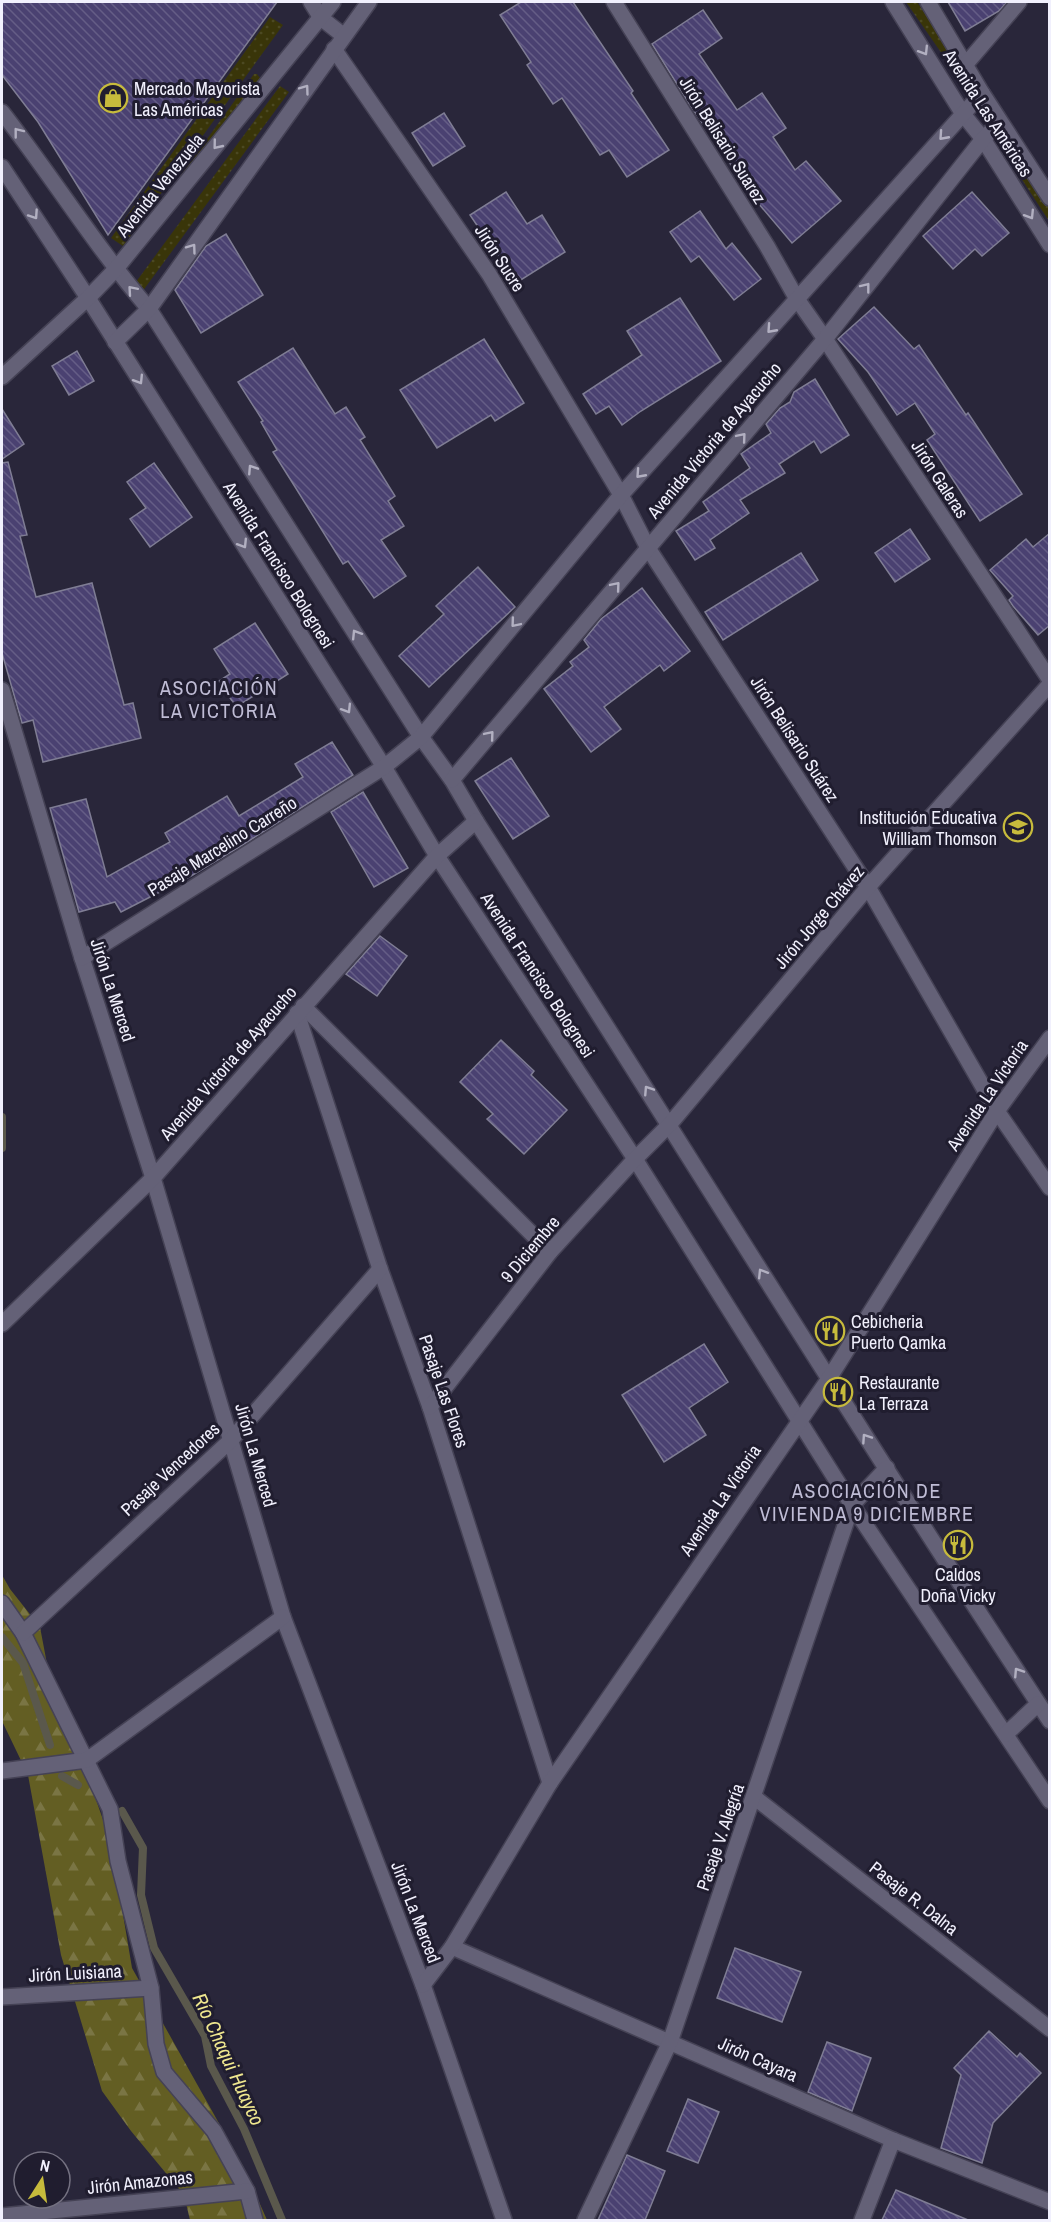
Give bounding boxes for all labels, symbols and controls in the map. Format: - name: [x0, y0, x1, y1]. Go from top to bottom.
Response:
- street label: Avenida Las Américas: [937, 44, 1039, 182]
- one-way arrow: [917, 45, 929, 55]
- street label: Jirón Belisario Suarez: [674, 71, 772, 209]
- place label: Mercado Mayorista Las Américas: [134, 76, 260, 122]
- shop icon: Mercado Mayorista Las Américas: [97, 82, 129, 114]
- one-way arrow: [298, 85, 309, 96]
- one-way arrow: [14, 128, 25, 139]
- street label: Avenida Venezuela: [110, 128, 210, 243]
- one-way arrow: [939, 130, 950, 140]
- one-way arrow: [214, 138, 225, 149]
- one-way arrow: [27, 209, 38, 220]
- one-way arrow: [1023, 209, 1035, 219]
- street label: Jirón Sucre: [469, 220, 531, 296]
- one-way arrow: [185, 244, 196, 255]
- one-way arrow: [859, 283, 870, 294]
- one-way arrow: [129, 286, 140, 297]
- one-way arrow: [767, 322, 778, 333]
- street label: Avenida Victoria de Ayacucho: [640, 357, 787, 524]
- one-way arrow: [132, 373, 143, 384]
- one-way arrow: [735, 433, 746, 444]
- street label: Jirón Galeras: [905, 435, 975, 523]
- one-way arrow: [249, 465, 260, 476]
- one-way arrow: [636, 467, 647, 478]
- street label: Avenida Francisco Bolognesi: [217, 476, 341, 653]
- one-way arrow: [236, 538, 247, 549]
- one-way arrow: [609, 582, 620, 593]
- one-way arrow: [512, 616, 523, 627]
- one-way arrow: [352, 630, 364, 640]
- street label: Jirón Belisario Suárez: [745, 671, 845, 807]
- district label: ASOCIACIÓN LA VICTORIA: [159, 674, 278, 724]
- one-way arrow: [340, 703, 352, 713]
- one-way arrow: [483, 731, 494, 742]
- street label: Pasaje Marcelino Carreño: [143, 790, 301, 902]
- place label: Institución Educativa William Thomson: [859, 805, 997, 851]
- school or university icon: Institución Educativa William Thomson: [1002, 811, 1034, 843]
- street label: Jirón Jorge Chávez: [768, 860, 870, 974]
- street label: Avenida Francisco Bolognesi: [475, 887, 601, 1063]
- street label: Jirón La Merced: [85, 935, 141, 1045]
- street label: Avenida Victoria de Ayacucho: [153, 980, 302, 1146]
- street label: Avenida La Victoria: [940, 1034, 1033, 1156]
- one-way arrow: [644, 1085, 655, 1096]
- street label: 9 Diciembre: [495, 1210, 565, 1288]
- one-way arrow: [757, 1269, 769, 1279]
- place label: Cebicheria Puerto Qamka: [851, 1309, 946, 1355]
- restaurant icon: Cebicheria Puerto Qamka: [814, 1315, 846, 1347]
- street label: Pasaje Las Flores: [413, 1331, 475, 1451]
- place label: Restaurante La Terraza: [859, 1370, 939, 1416]
- restaurant icon: Restaurante La Terraza: [822, 1376, 854, 1408]
- street label: Jirón La Merced: [229, 1400, 283, 1510]
- street label: Pasaje Vencedores: [115, 1416, 225, 1522]
- one-way arrow: [863, 1433, 874, 1444]
- street label: Avenida La Victoria: [673, 1439, 766, 1561]
- district label: ASOCIACIÓN DE VIVIENDA 9 DICIEMBRE: [759, 1477, 975, 1527]
- restaurant icon: Caldos Doña Vicky: [942, 1529, 974, 1561]
- place label: Caldos Doña Vicky: [920, 1562, 996, 1608]
- one-way arrow: [1013, 1668, 1025, 1678]
- street label: Pasaje V. Alegría: [690, 1780, 750, 1894]
- street label: Pasaje R. Dalna: [864, 1855, 964, 1941]
- street label: Jirón La Merced: [385, 1858, 447, 1966]
- street label: Jirón Luisiana: [28, 1958, 122, 1988]
- water label: Río Chaqui Huayco: [187, 1988, 271, 2130]
- street label: Jirón Cayara: [714, 2030, 802, 2088]
- north arrow: [12, 2150, 72, 2210]
- text: N: [38, 2154, 52, 2177]
- street label: Jirón Amazonas: [86, 2164, 194, 2200]

